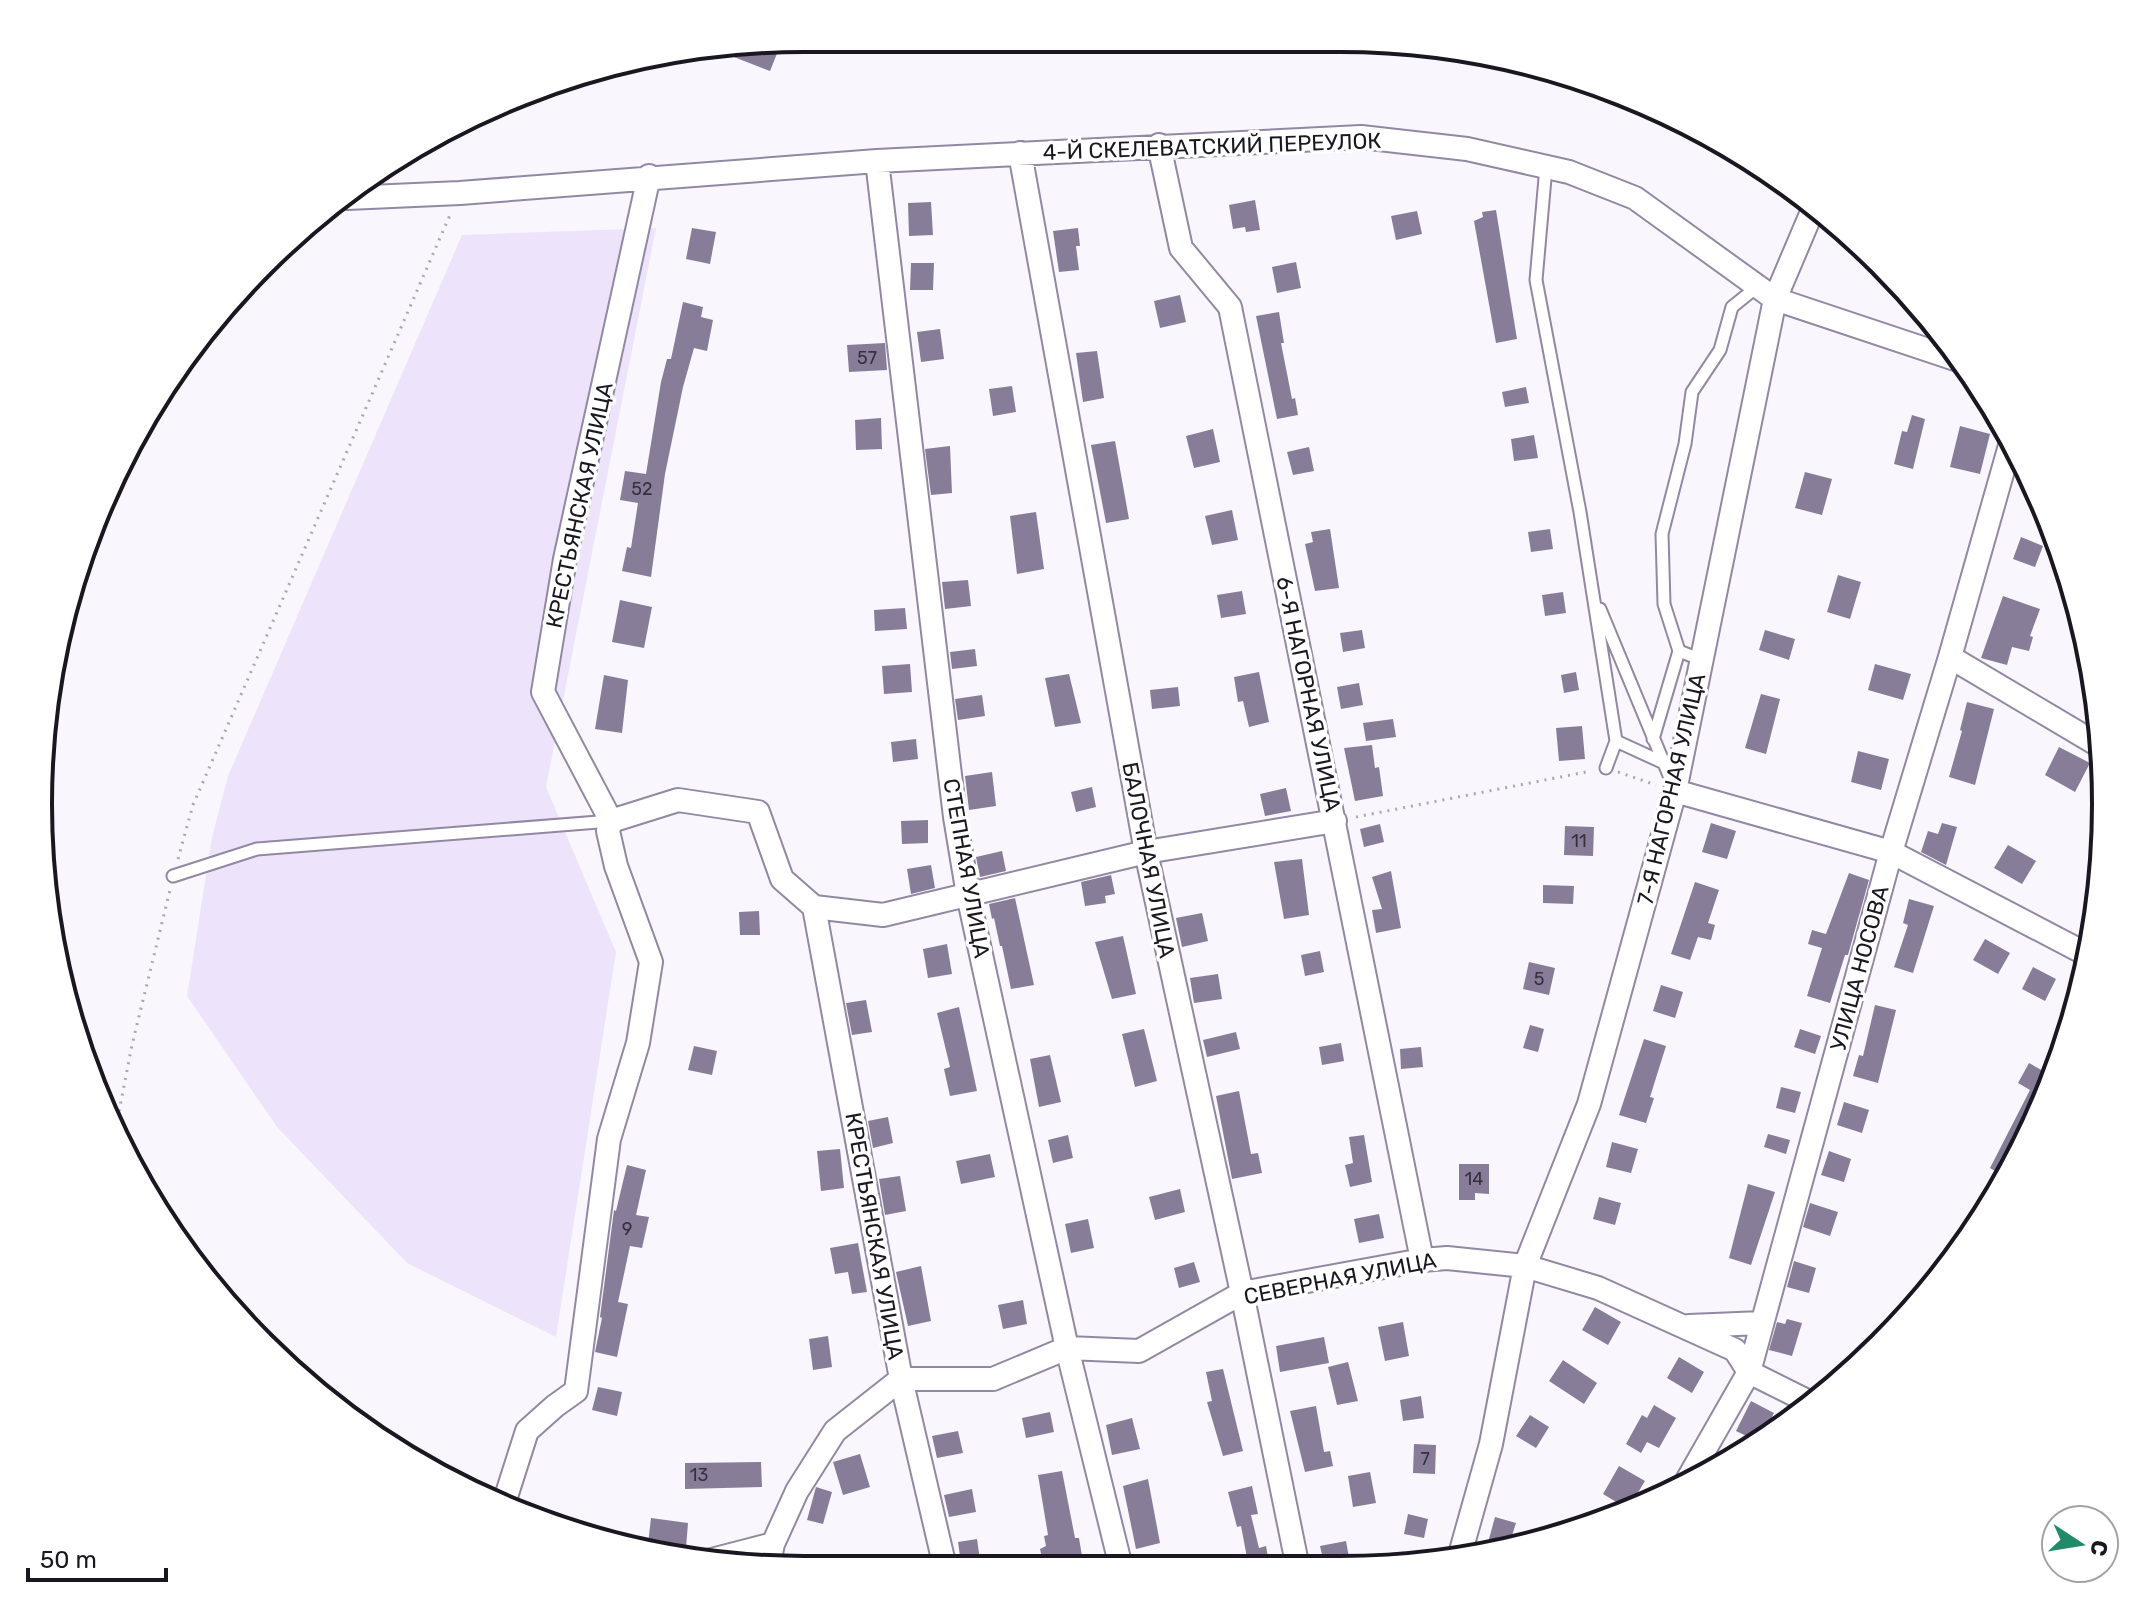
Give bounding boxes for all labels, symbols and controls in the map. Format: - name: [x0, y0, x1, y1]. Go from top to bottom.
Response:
- street label: 4-Й СКЕЛЕВАТСКИЙ ПЕРЕУЛОК: [1042, 127, 1382, 166]
- house number: 57: [857, 347, 877, 369]
- street label: КРЕСТЬЯНСКАЯ УЛИЦА: [540, 379, 619, 631]
- house number: 52: [631, 478, 653, 500]
- street label: 6-Я НАГОРНАЯ УЛИЦА: [1270, 574, 1347, 814]
- street label: 7-Я НАГОРНАЯ УЛИЦА: [1632, 670, 1711, 908]
- street label: БАЛОЧНАЯ УЛИЦА: [1116, 760, 1181, 961]
- street label: СТЕПНАЯ УЛИЦА: [937, 776, 996, 960]
- house number: 11: [1571, 830, 1587, 852]
- street label: УЛИЦА НОСОВА: [1824, 882, 1895, 1054]
- house number: 5: [1534, 968, 1544, 990]
- street label: КРЕСТЬЯНСКАЯ УЛИЦА: [839, 1110, 910, 1362]
- house number: 14: [1465, 1168, 1483, 1190]
- house number: 9: [622, 1218, 632, 1240]
- street label: СЕВЕРНАЯ УЛИЦА: [1242, 1247, 1439, 1310]
- house number: 7: [1420, 1448, 1430, 1470]
- house number: 13: [690, 1464, 708, 1486]
- north arrow: [2040, 1504, 2120, 1584]
- scale bar: [28, 1532, 166, 1582]
- text: С: [2084, 1538, 2114, 1558]
- text: 50 m: [40, 1546, 97, 1574]

